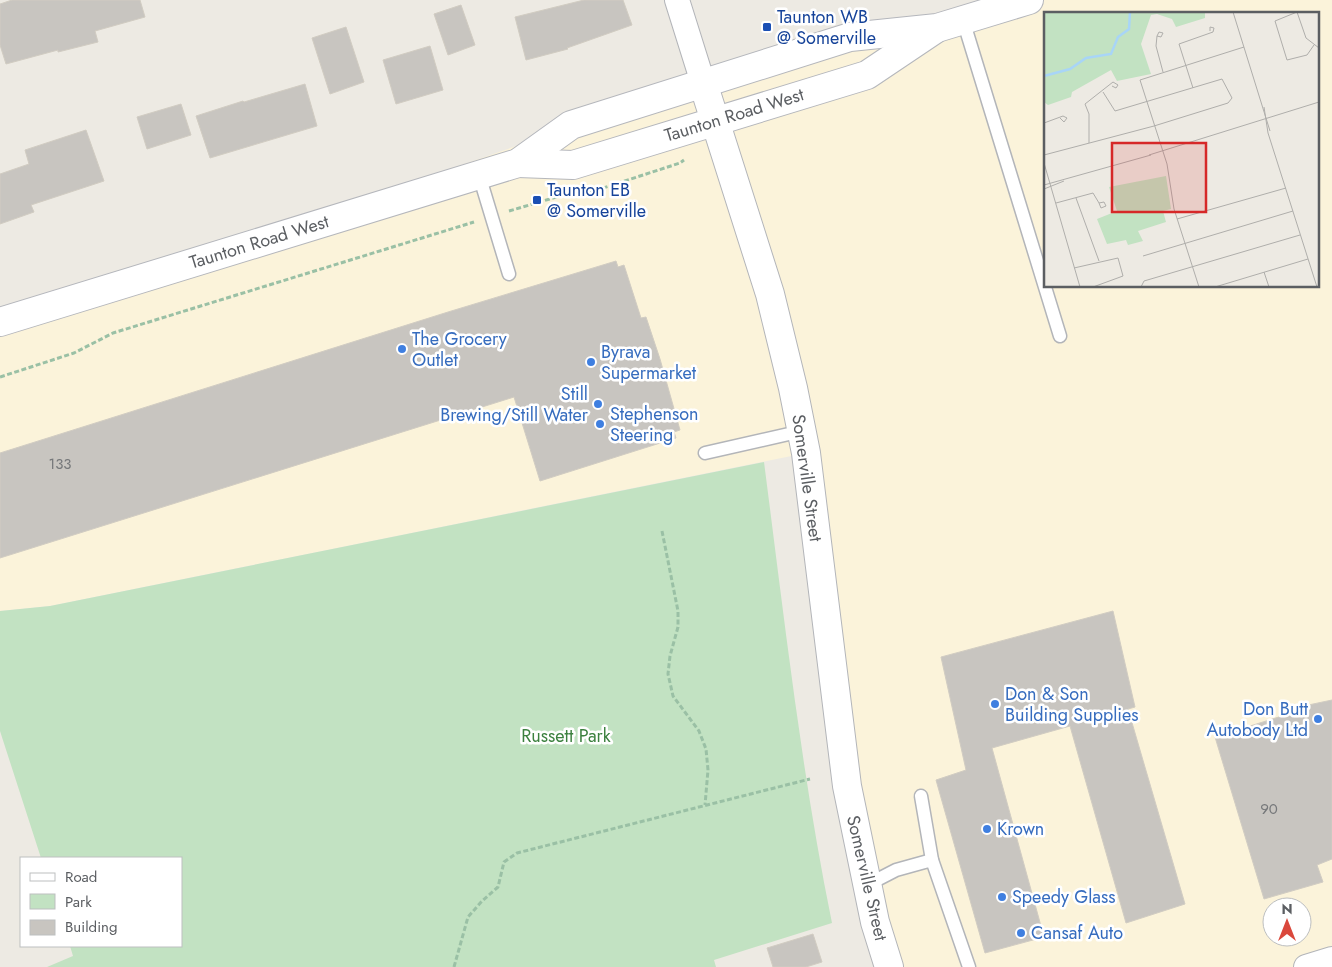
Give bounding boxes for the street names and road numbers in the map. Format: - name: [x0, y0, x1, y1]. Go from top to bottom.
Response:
- street label: Taunton Road West: [661, 81, 808, 149]
- street label: Taunton Road West: [186, 208, 333, 276]
- street label: Somerville Street: [785, 413, 829, 544]
- street label: Somerville Street: [840, 813, 894, 944]

